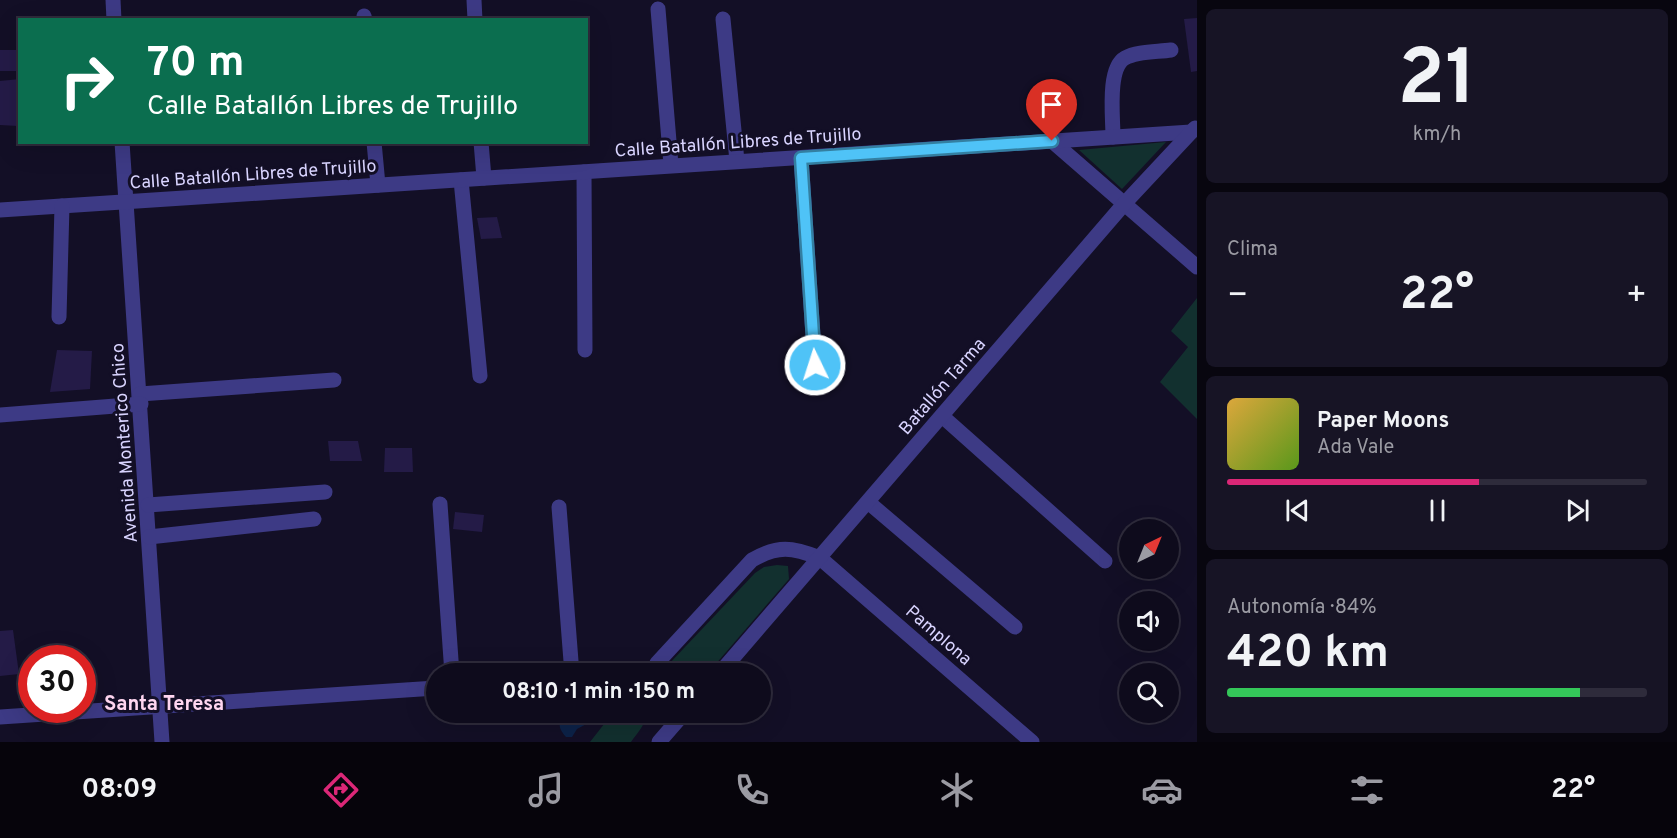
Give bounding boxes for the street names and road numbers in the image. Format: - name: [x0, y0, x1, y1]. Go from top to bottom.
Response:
- street label: Calle Batallón Libres de Trujillo: [614, 123, 862, 164]
- street label: Calle Batallón Libres de Trujillo: [129, 155, 377, 196]
- street label: Batallón Tarma: [895, 334, 992, 440]
- street label: Avenida Monterico Chico: [107, 342, 144, 544]
- street label: Pamplona: [900, 601, 976, 671]

